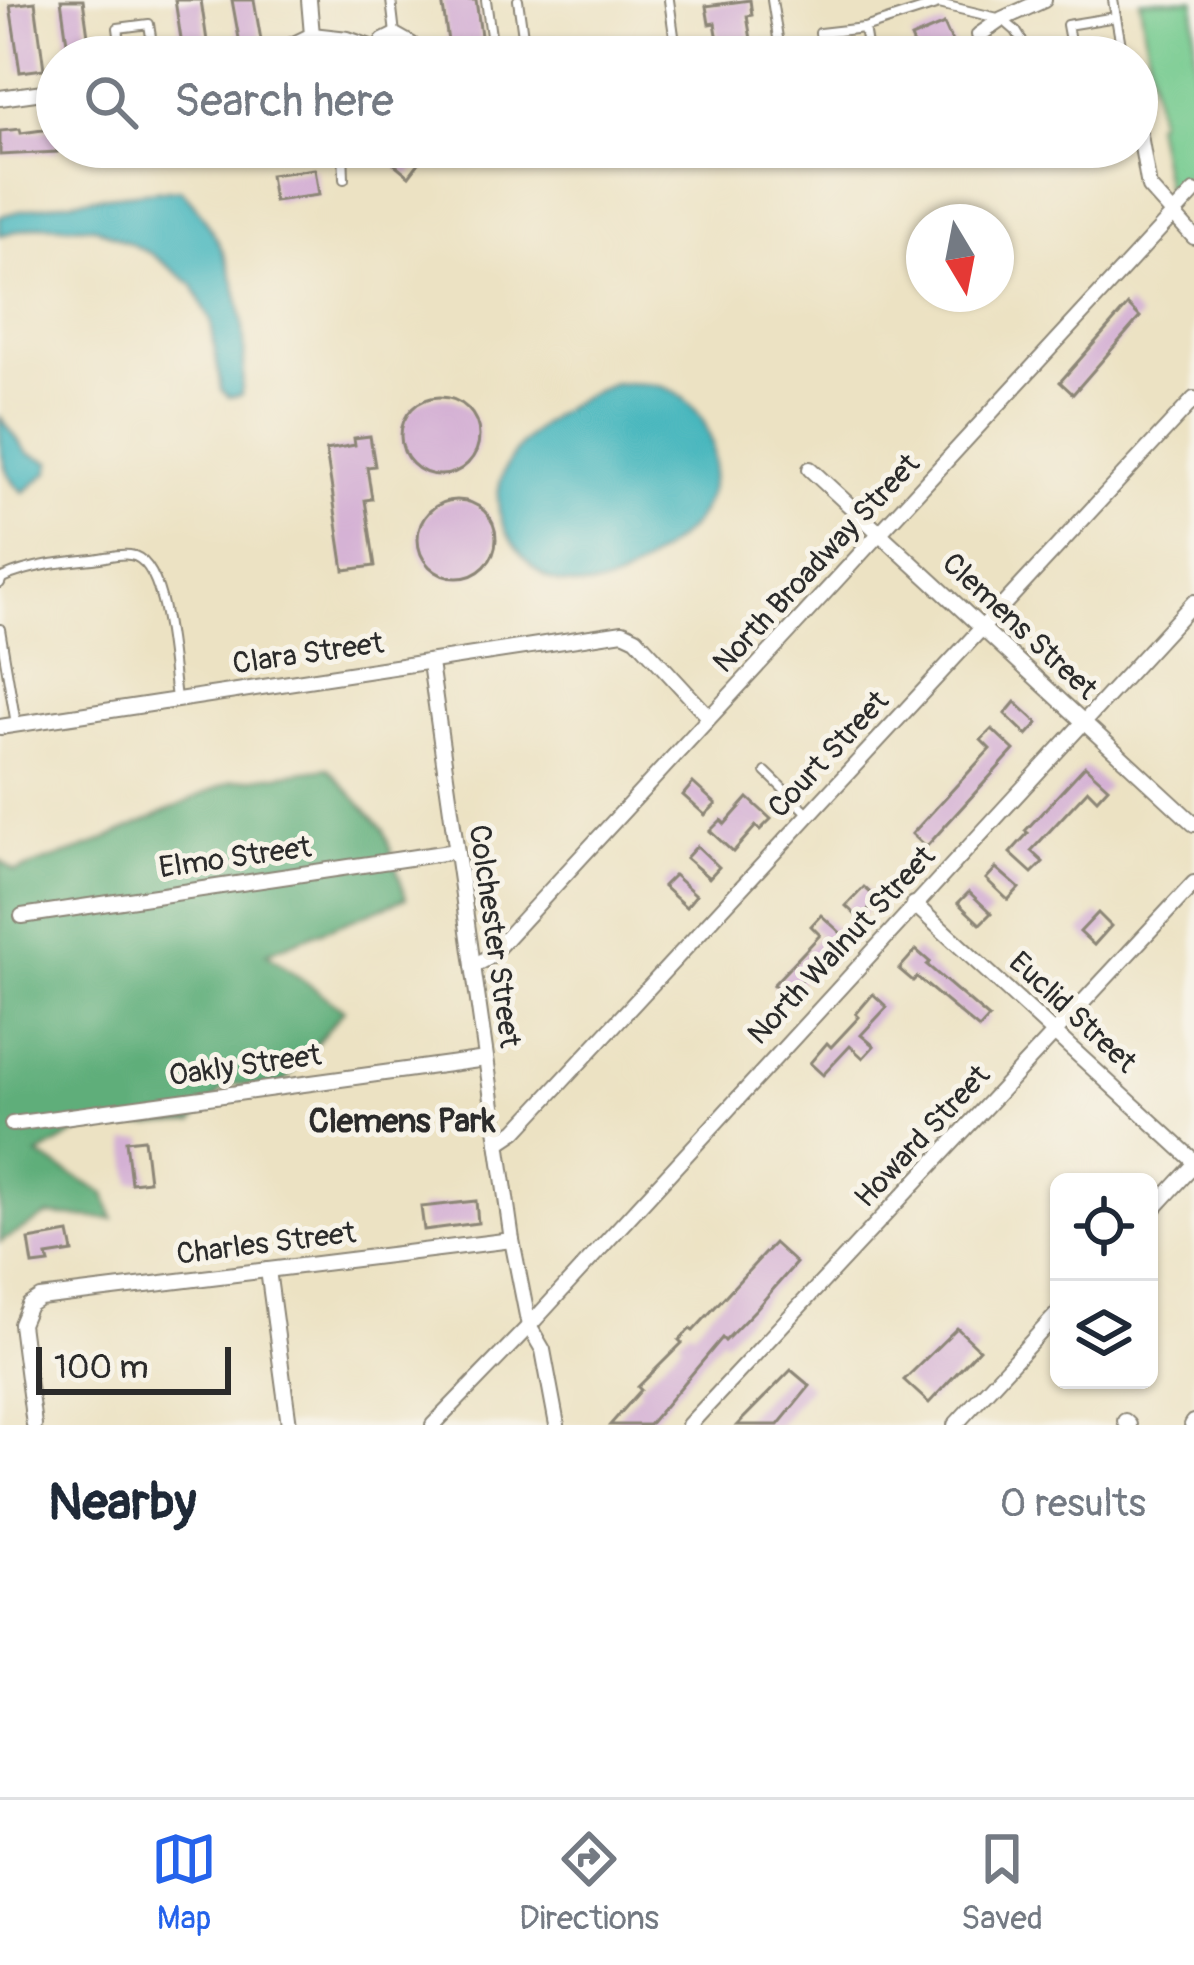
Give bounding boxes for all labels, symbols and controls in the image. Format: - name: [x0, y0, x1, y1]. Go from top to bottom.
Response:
- search box: [36, 36, 1158, 168]
- icon: search: [78, 69, 144, 135]
- text: Search here: [174, 74, 394, 130]
- north arrow: [906, 204, 1014, 312]
- street label: North Broadway Street: [705, 445, 928, 681]
- street label: Clemens Street: [934, 545, 1106, 708]
- street label: Clara Street: [230, 624, 387, 682]
- street label: Court Street: [760, 682, 897, 826]
- street label: Colchester Street: [461, 822, 529, 1051]
- street label: Elmo Street: [157, 828, 314, 886]
- street label: North Walnut Street: [740, 838, 944, 1052]
- street label: Euclid Street: [1001, 944, 1145, 1081]
- street label: Oakly Street: [167, 1036, 324, 1094]
- street label: Howard Street: [847, 1057, 998, 1215]
- district label: Clemens Park: [309, 1101, 496, 1142]
- map controls: [1050, 1173, 1158, 1389]
- button: locate: [1050, 1173, 1158, 1281]
- street label: Charles Street: [174, 1214, 359, 1273]
- button: layers: [1050, 1281, 1158, 1389]
- scale bar: [36, 1341, 231, 1394]
- text: 100 m: [54, 1347, 148, 1388]
- text: Nearby: [48, 1471, 196, 1535]
- text: 0 results: [1000, 1479, 1146, 1528]
- tab: Map: [151, 1826, 217, 1939]
- tab: Directions: [519, 1826, 659, 1939]
- tab: Saved: [961, 1826, 1043, 1939]

